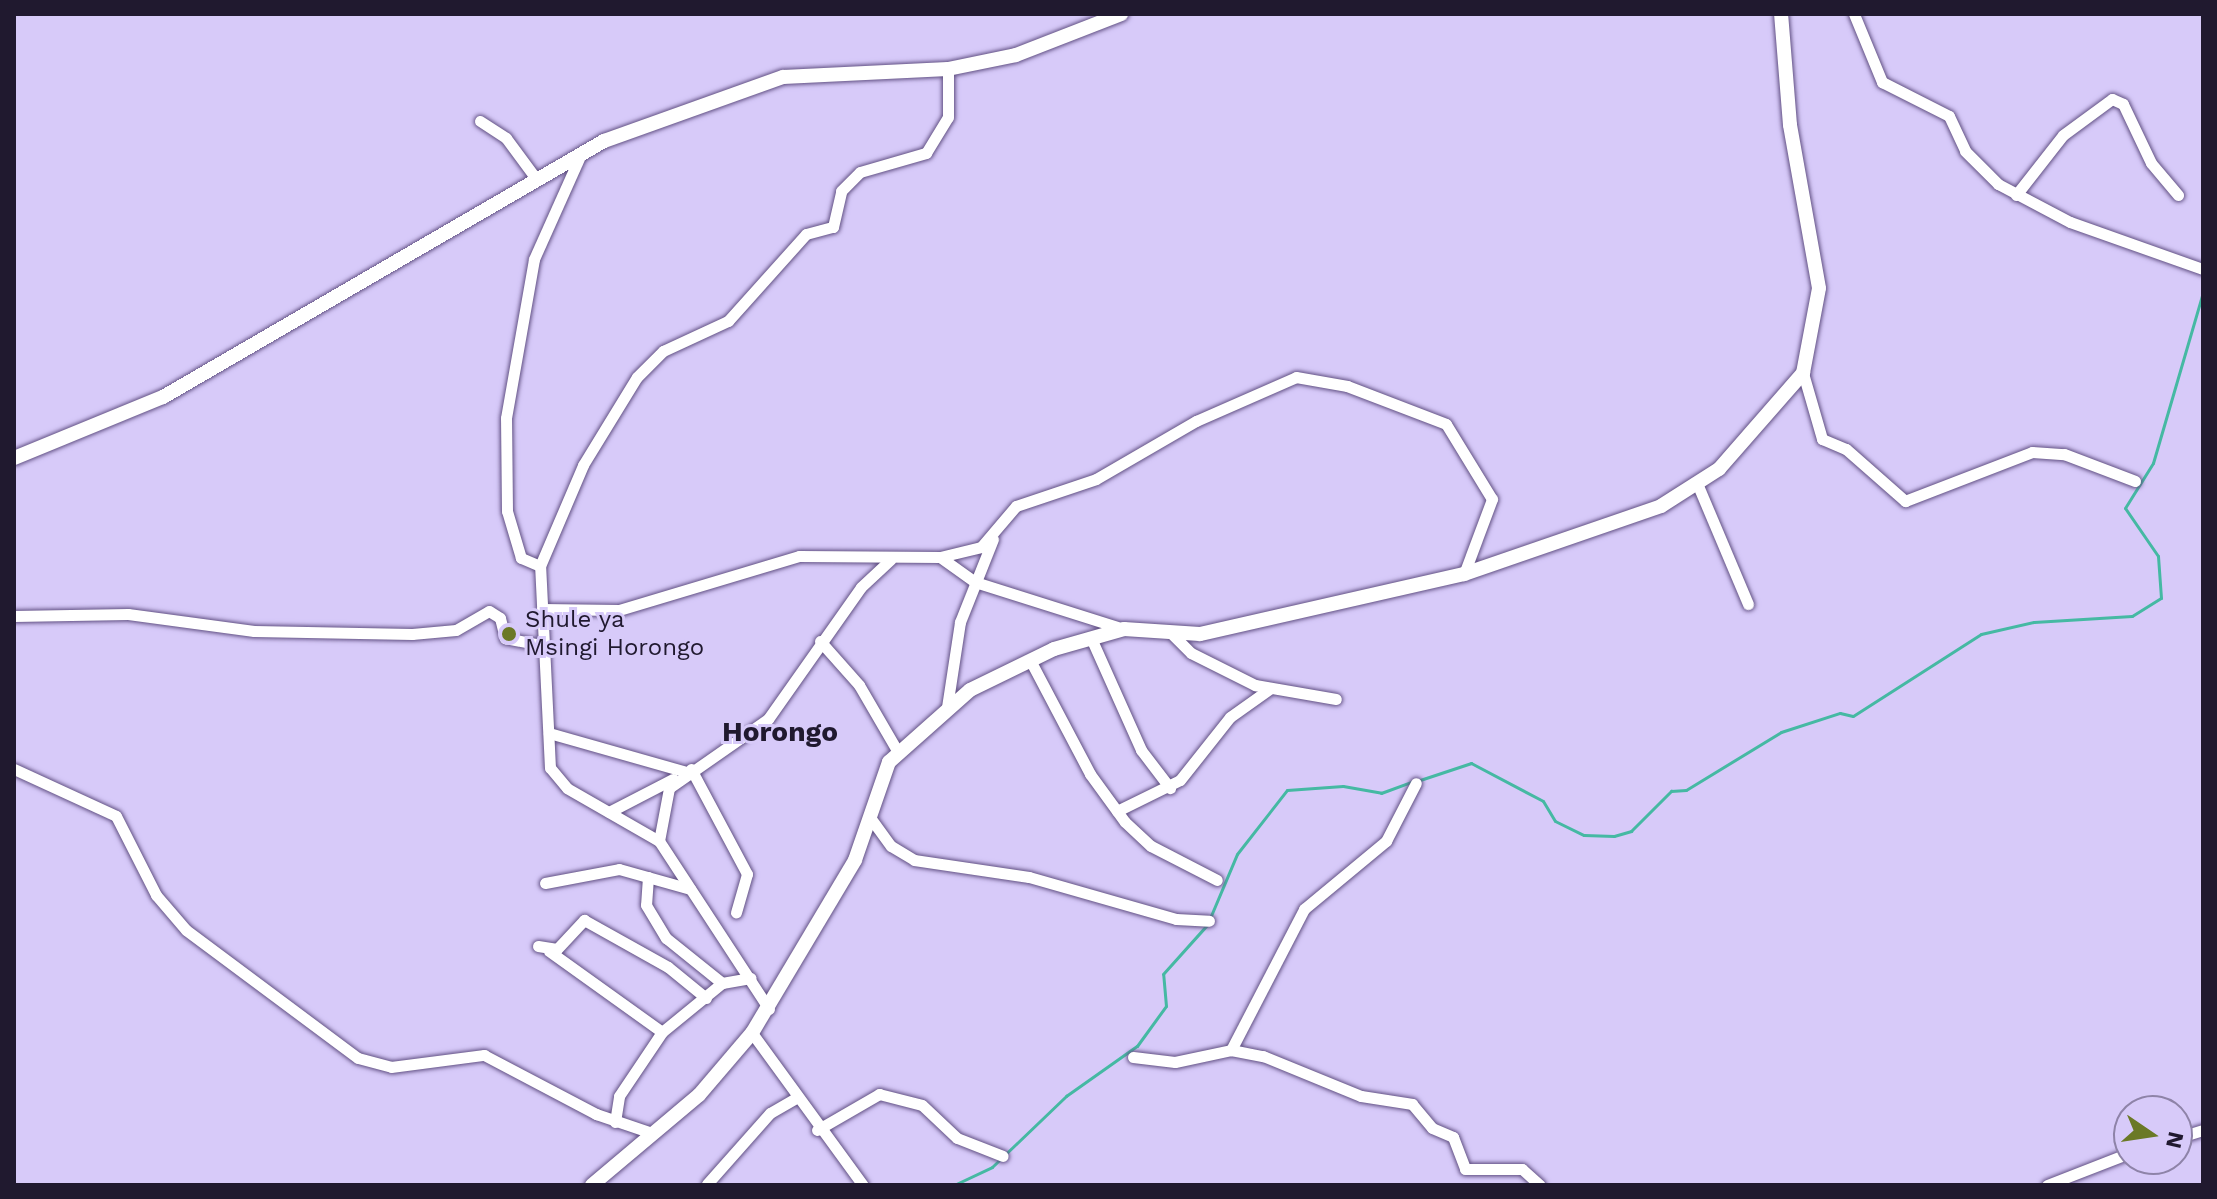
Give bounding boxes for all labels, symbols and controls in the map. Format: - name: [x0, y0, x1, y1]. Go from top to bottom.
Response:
- place label: Shule ya Msingi Horongo: [525, 606, 704, 662]
- marker: Shule ya Msingi Horongo: [500, 625, 518, 643]
- district label: Horongo: [722, 715, 838, 749]
- north arrow: [2113, 1095, 2193, 1175]
- text: N: [2161, 1129, 2189, 1151]

